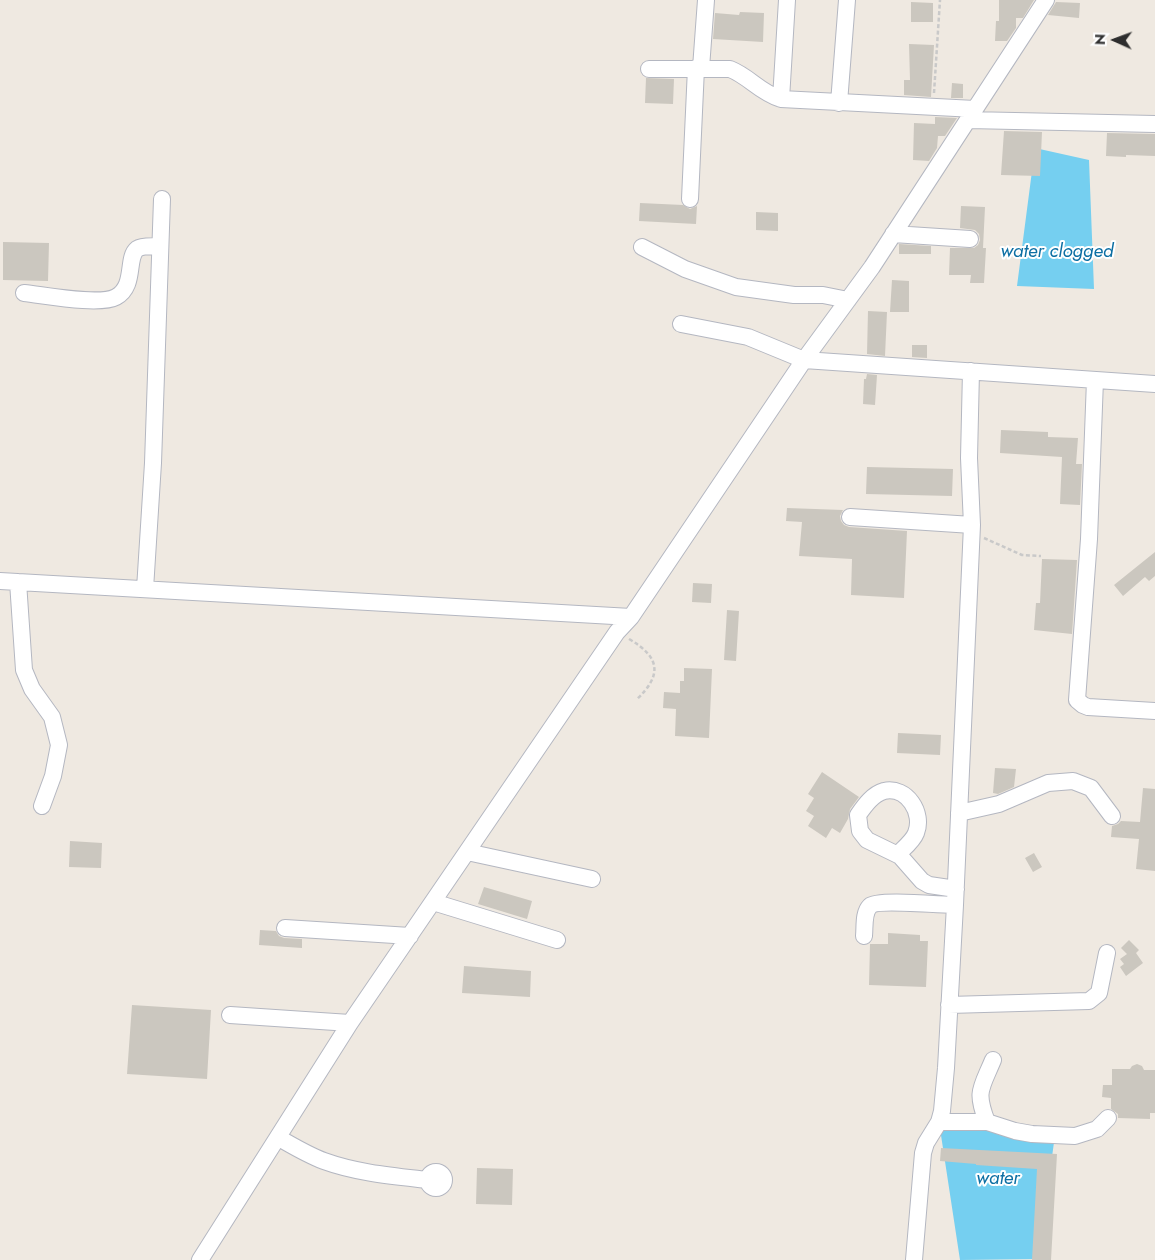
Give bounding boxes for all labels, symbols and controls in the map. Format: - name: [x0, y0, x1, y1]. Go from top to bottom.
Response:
- north arrow: [1090, 15, 1140, 65]
- text: N: [1090, 34, 1110, 45]
- water label: water clogged: [1000, 241, 1114, 263]
- water label: water: [976, 1168, 1020, 1190]

